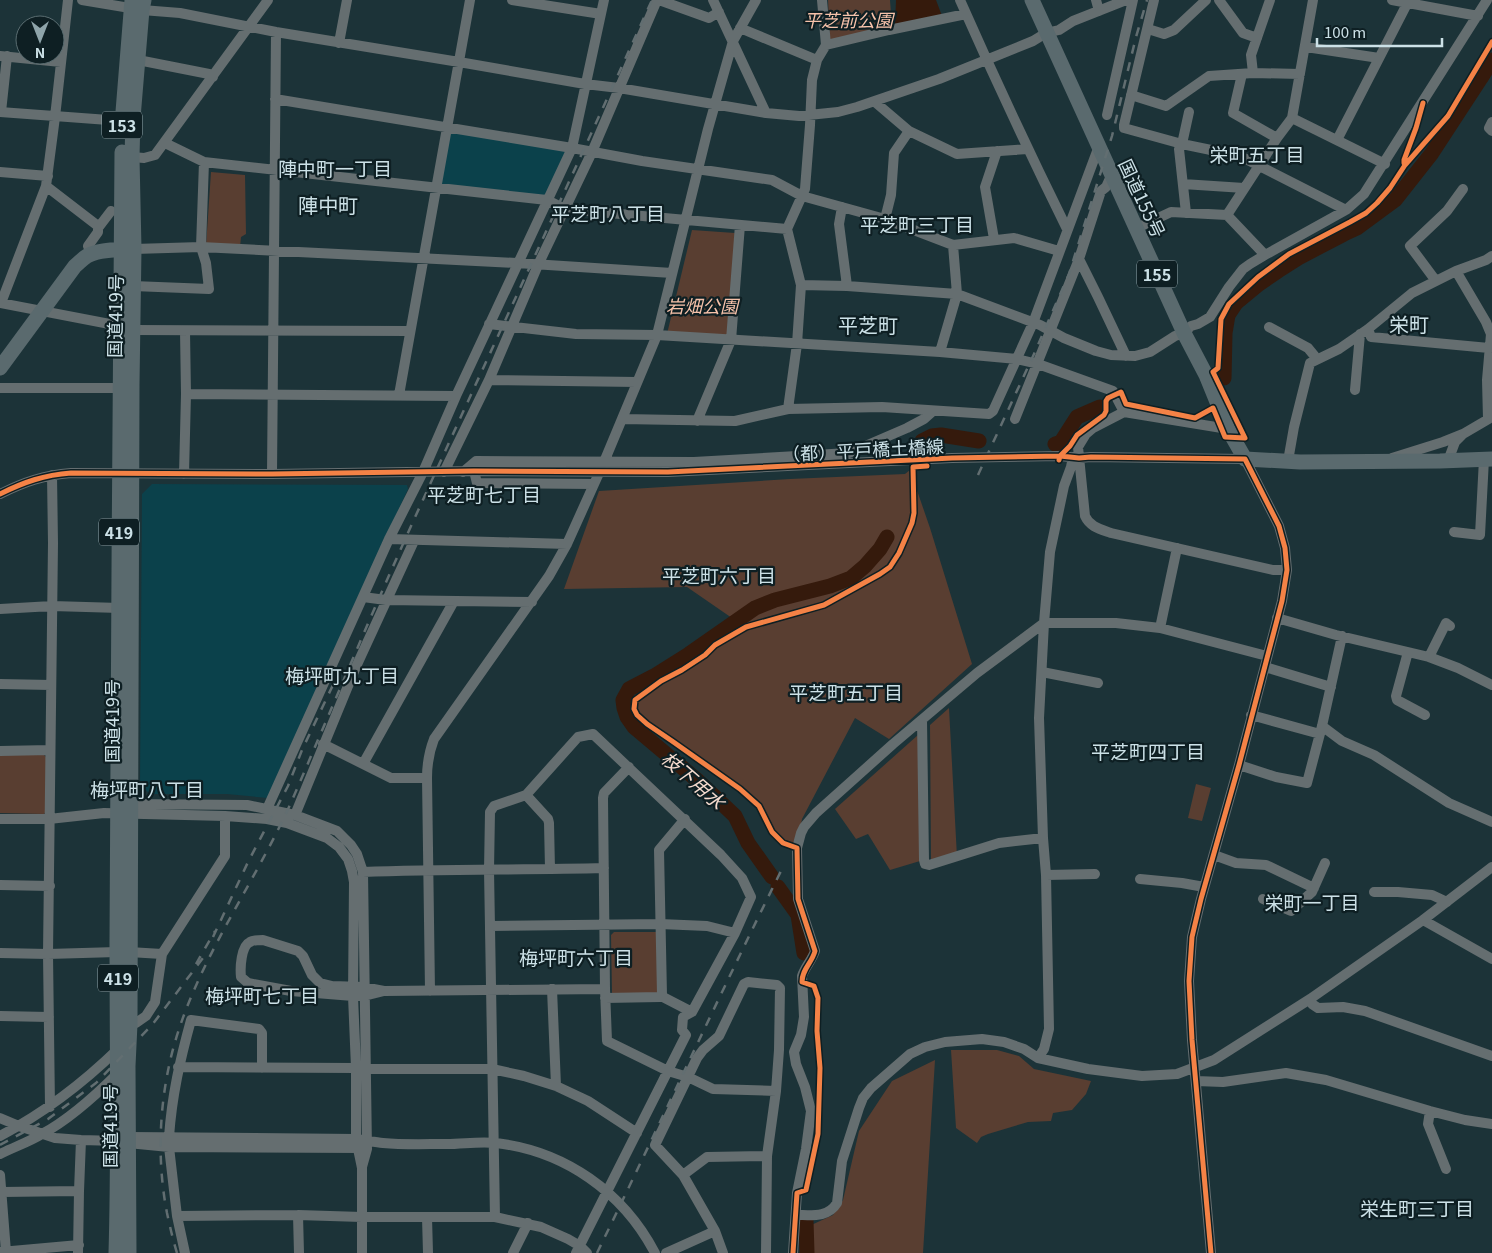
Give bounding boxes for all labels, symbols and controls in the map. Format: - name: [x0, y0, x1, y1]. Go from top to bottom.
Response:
- park label: 平芝前公園: [803, 6, 896, 32]
- north arrow: [15, 15, 65, 65]
- scale bar: [1317, 15, 1442, 47]
- text: 100 m: [1324, 21, 1366, 42]
- text: N: [35, 44, 45, 64]
- road number: 153: [102, 112, 142, 138]
- district label: 栄町五丁目: [1209, 140, 1305, 167]
- district label: 陣中町一丁目: [278, 154, 392, 181]
- street label: 国道155号: [1113, 154, 1173, 242]
- district label: 陣中町: [298, 190, 358, 219]
- district label: 平芝町八丁目: [551, 199, 665, 226]
- district label: 平芝町三丁目: [860, 210, 974, 237]
- road number: 155: [1137, 260, 1177, 288]
- street label: 国道419号: [100, 274, 128, 358]
- park label: 岩畑公園: [666, 292, 741, 318]
- district label: 栄町: [1389, 309, 1429, 338]
- district label: 平芝町: [838, 310, 898, 339]
- street label: （都）平戸橋土橋線: [781, 432, 945, 466]
- district label: 平芝町七丁目: [427, 480, 541, 507]
- road number: 419: [99, 518, 139, 546]
- district label: 平芝町六丁目: [662, 561, 776, 588]
- district label: 梅坪町九丁目: [285, 661, 399, 688]
- district label: 平芝町五丁目: [789, 678, 903, 705]
- street label: 国道419号: [98, 679, 124, 763]
- district label: 平芝町四丁目: [1091, 737, 1205, 764]
- water label: 枝下用水: [656, 744, 733, 815]
- district label: 梅坪町八丁目: [90, 775, 204, 802]
- district label: 栄町一丁目: [1264, 888, 1360, 915]
- district label: 梅坪町六丁目: [519, 943, 633, 970]
- road number: 419: [98, 964, 138, 991]
- district label: 梅坪町七丁目: [205, 981, 319, 1008]
- street label: 国道419号: [96, 1084, 122, 1168]
- district label: 栄生町三丁目: [1360, 1194, 1474, 1221]

